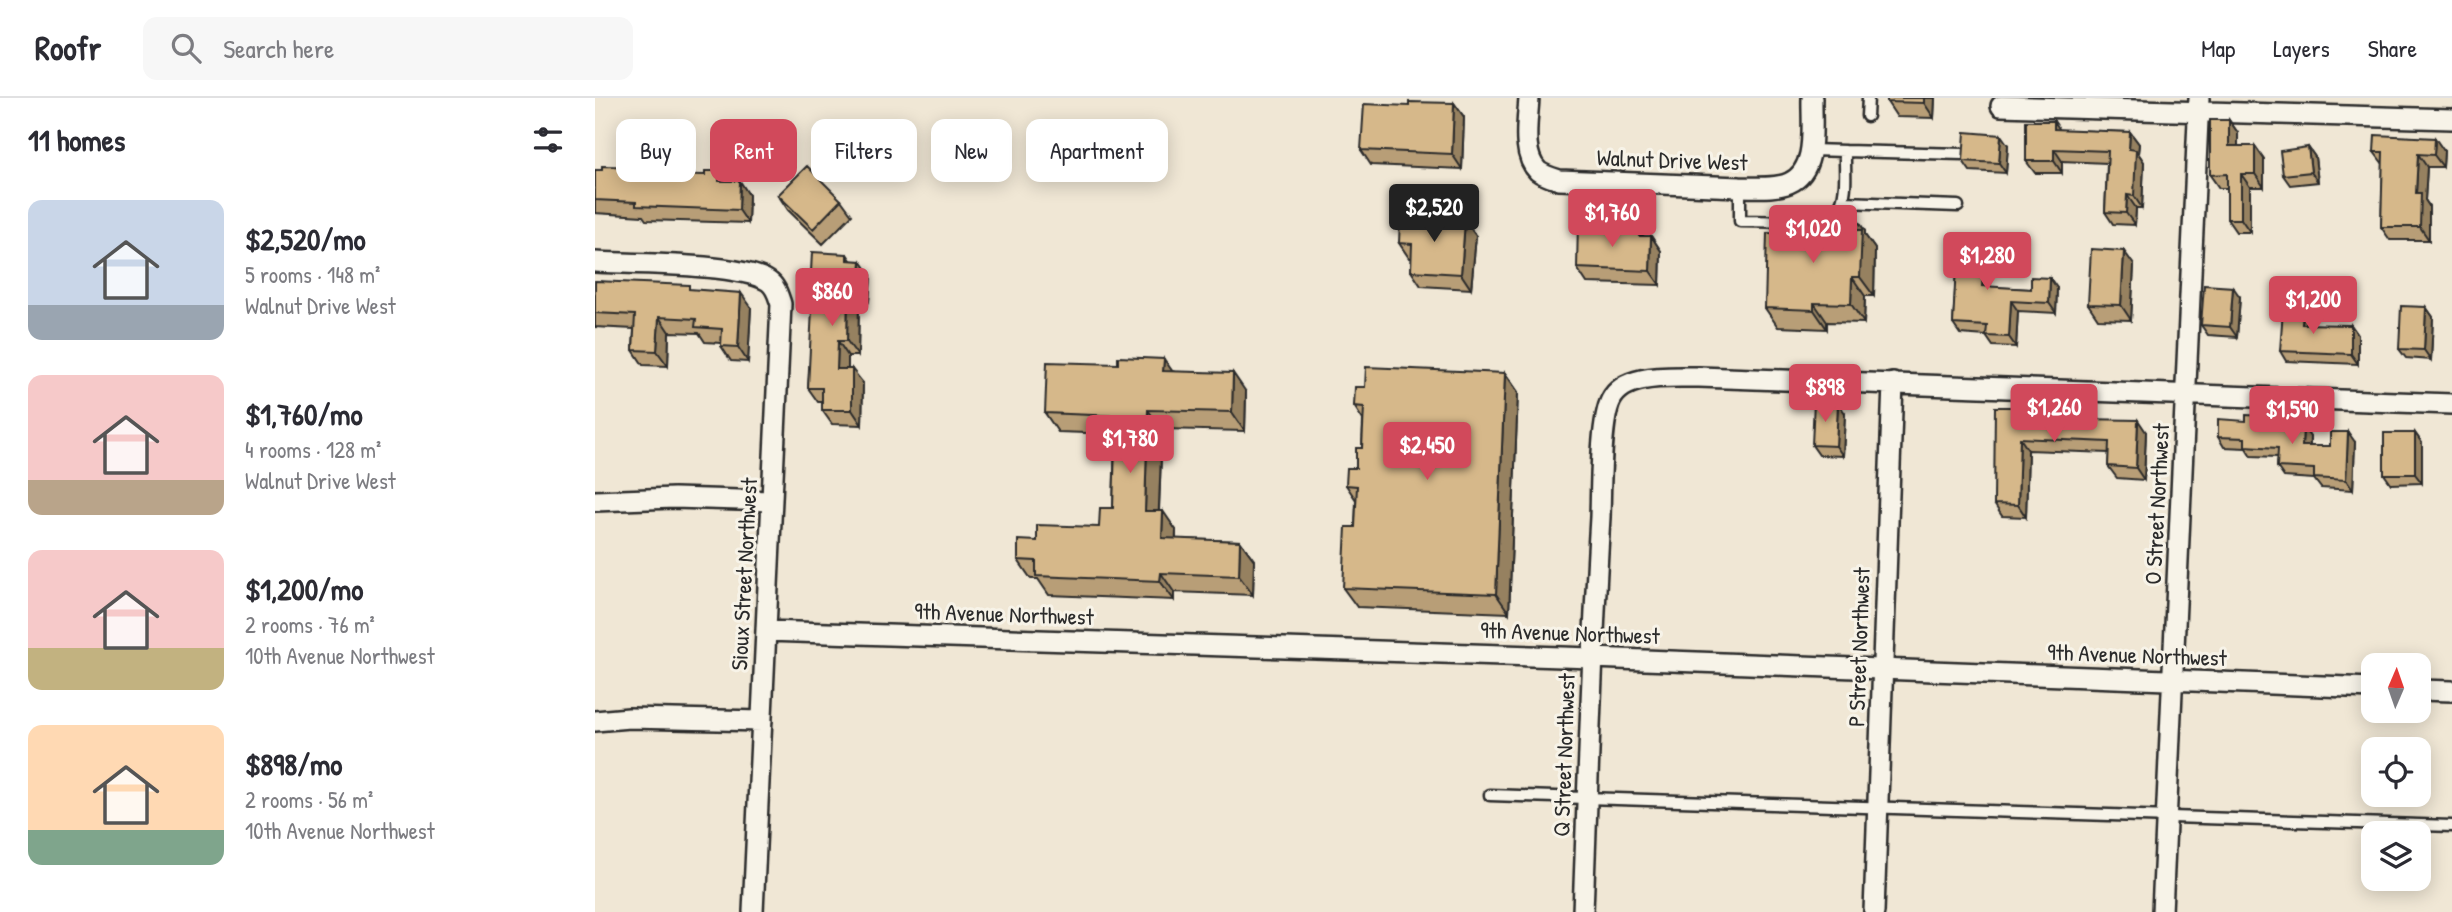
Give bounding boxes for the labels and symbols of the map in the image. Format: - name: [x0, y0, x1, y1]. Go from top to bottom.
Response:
- street label: Walnut Drive West: [1596, 141, 1749, 178]
- pin: $2,520: [1377, 184, 1491, 244]
- pin: $1,760: [1555, 190, 1669, 249]
- pin: $1,020: [1756, 206, 1870, 265]
- pin: $1,280: [1930, 232, 2044, 292]
- pin: $860: [791, 268, 873, 328]
- pin: $1,200: [2256, 276, 2370, 336]
- pin: $898: [1784, 364, 1866, 424]
- pin: $1,260: [1997, 384, 2111, 444]
- pin: $1,590: [2235, 386, 2349, 446]
- pin: $1,780: [1073, 416, 1187, 475]
- street label: O Street Northwest: [2137, 421, 2176, 585]
- pin: $2,450: [1370, 422, 1484, 482]
- street label: Sioux Street Northwest: [723, 476, 764, 671]
- street label: P Street Northwest: [1840, 566, 1877, 727]
- street label: 9th Avenue Northwest: [914, 595, 1095, 632]
- street label: 9th Avenue Northwest: [1480, 614, 1661, 651]
- street label: 9th Avenue Northwest: [2047, 636, 2228, 673]
- north arrow: [2361, 653, 2431, 723]
- street label: Q Street Northwest: [1545, 672, 1582, 837]

